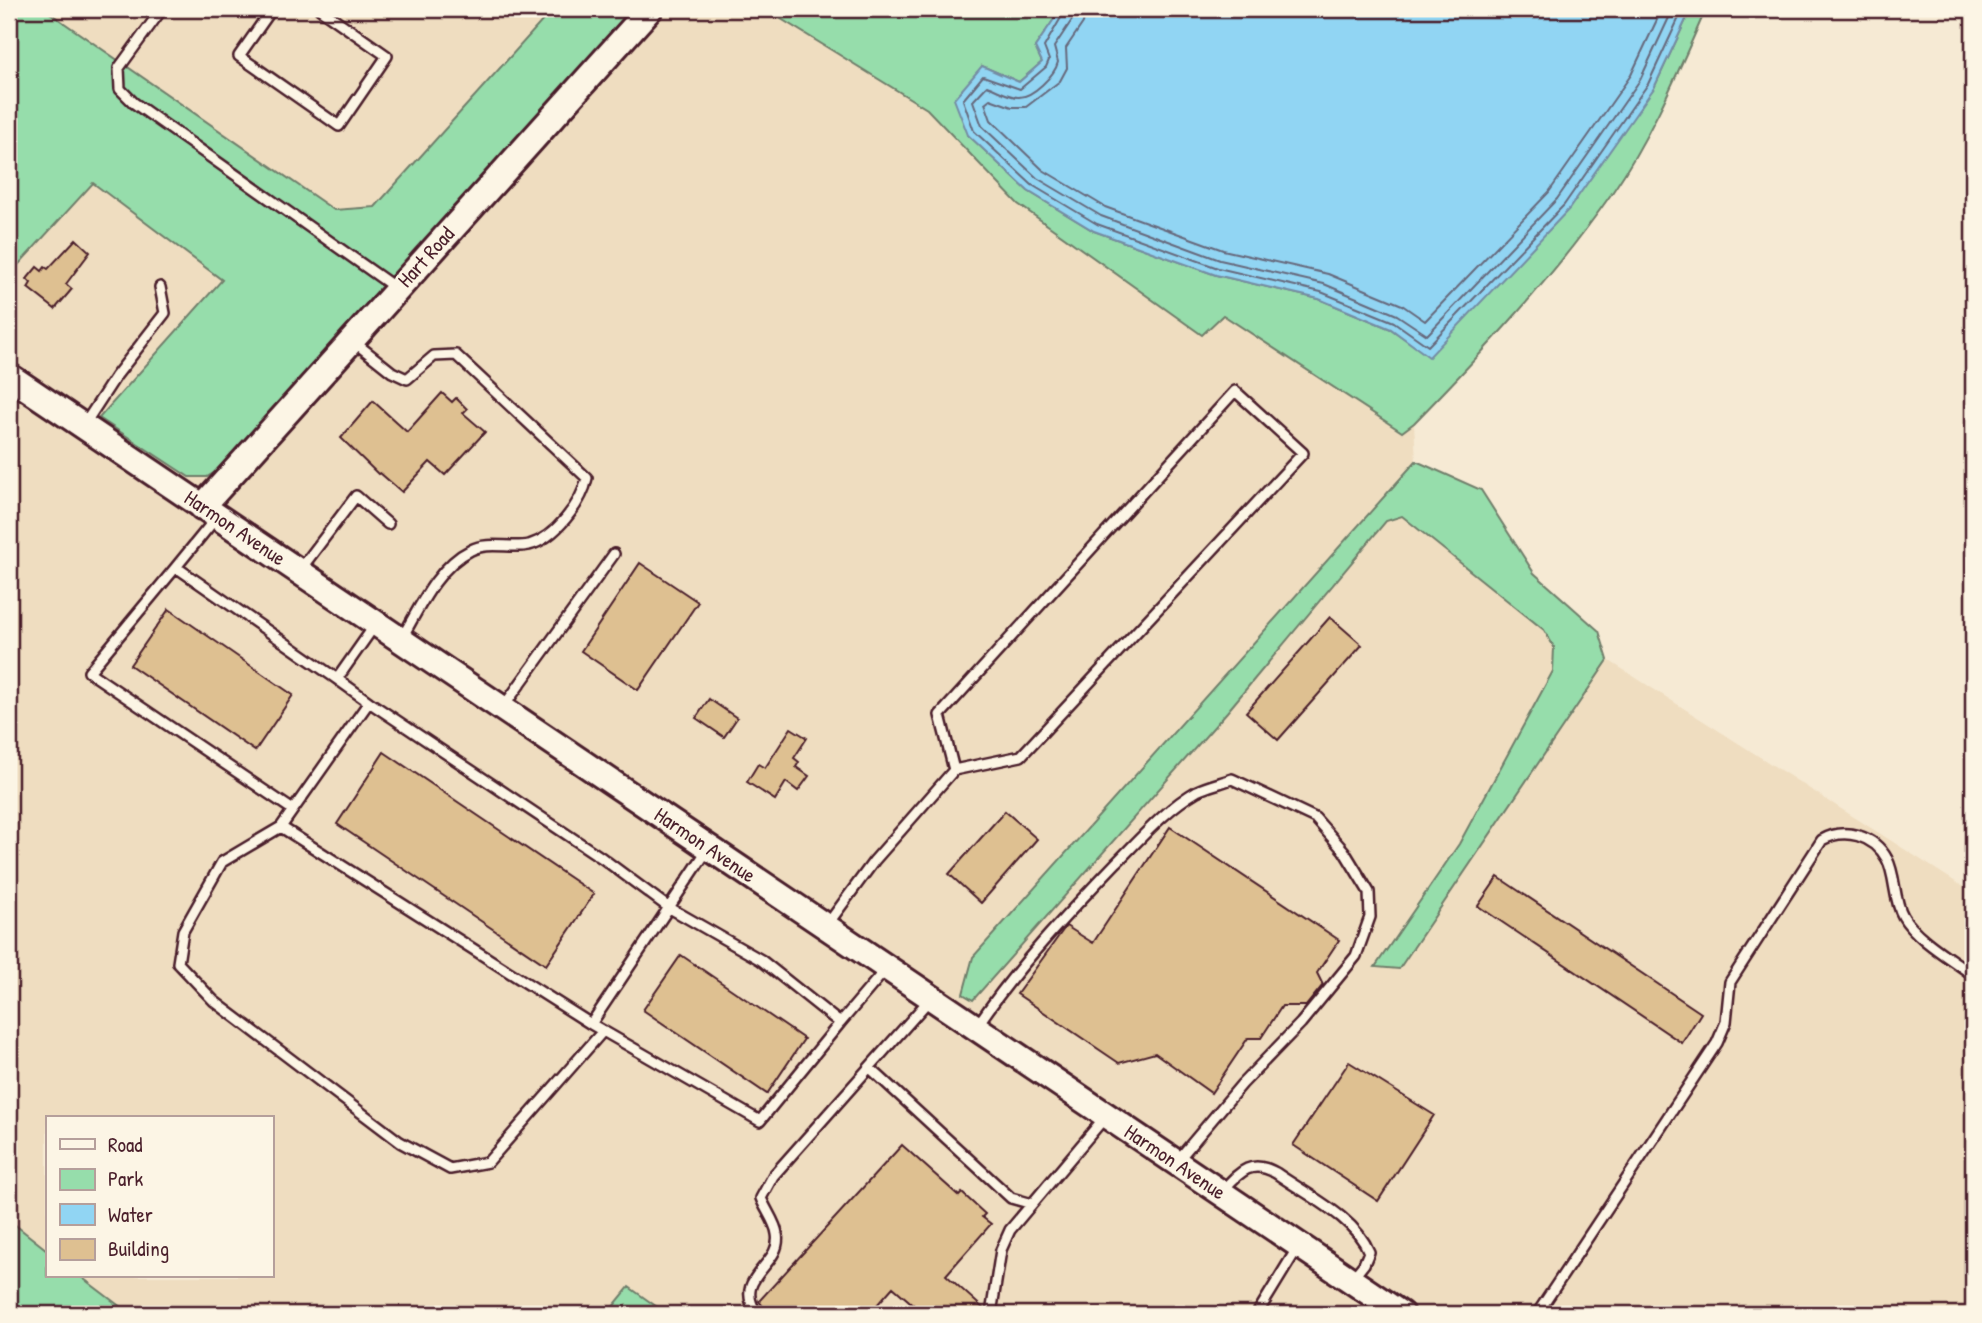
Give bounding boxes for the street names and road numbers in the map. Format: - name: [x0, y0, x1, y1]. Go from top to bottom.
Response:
- street label: Hart Road: [391, 220, 461, 293]
- street label: Harmon Avenue: [179, 483, 292, 572]
- street label: Harmon Avenue: [649, 800, 762, 889]
- street label: Harmon Avenue: [1119, 1117, 1232, 1206]

